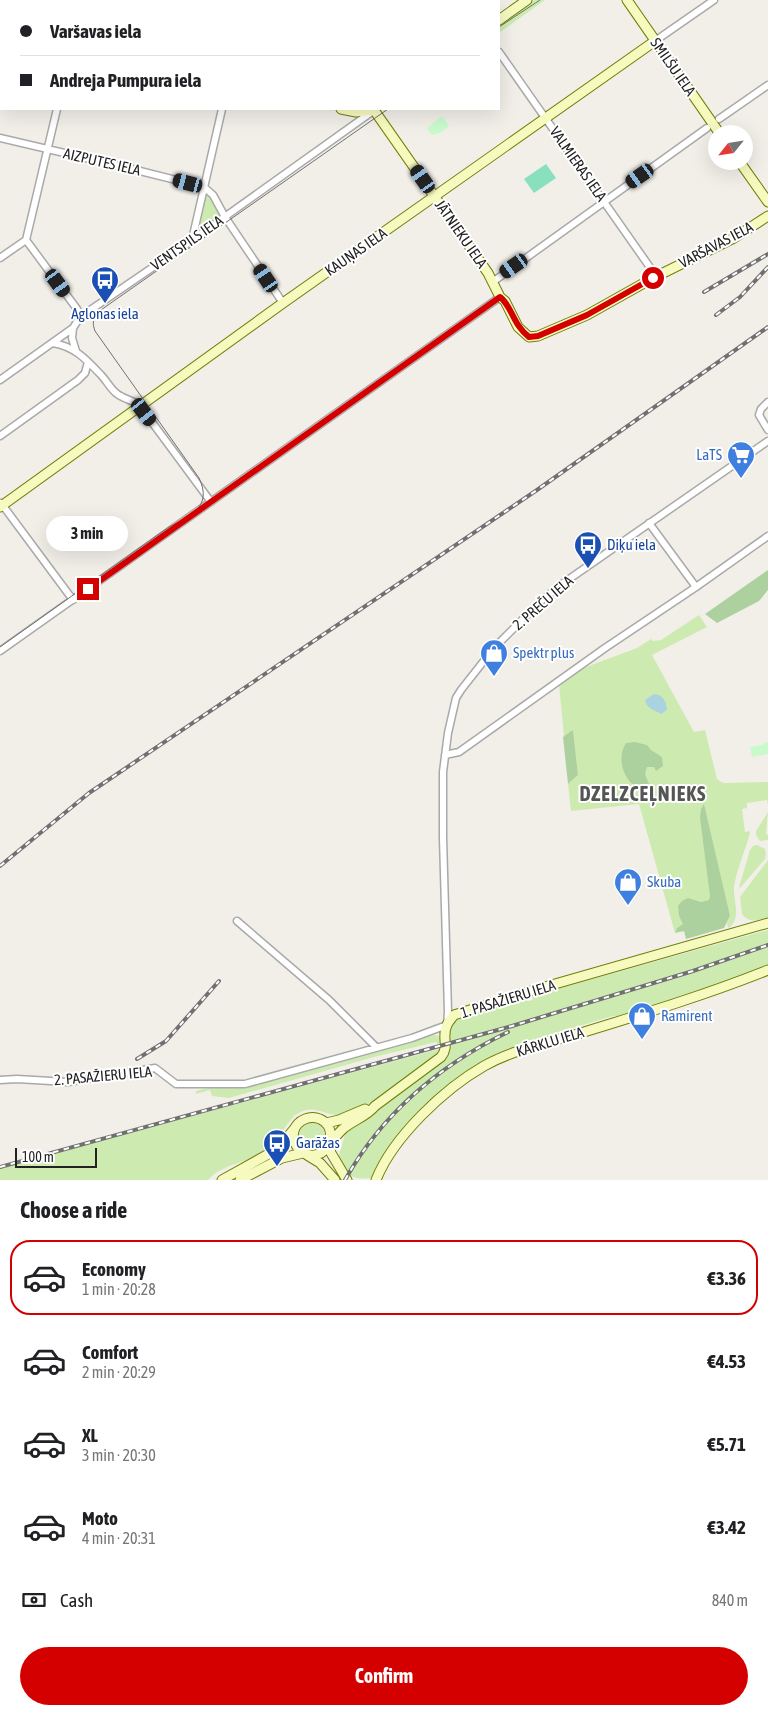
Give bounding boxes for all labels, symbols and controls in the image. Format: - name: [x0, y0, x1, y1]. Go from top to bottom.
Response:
- text: Varšavas iela: [50, 20, 141, 42]
- street label: SMILŠU IELA: [647, 35, 700, 99]
- text: Andreja Pumpura iela: [50, 69, 201, 91]
- street label: VALMIERAS IELA: [546, 123, 611, 205]
- north arrow: [708, 125, 752, 170]
- map controls: [708, 125, 753, 170]
- street label: AIZPUTES IELA: [62, 144, 143, 179]
- car: [623, 161, 656, 191]
- car: [408, 162, 437, 196]
- car: [171, 172, 204, 194]
- street label: JĀTNIEKU IELA: [432, 197, 491, 271]
- street label: VENTSPILS IELA: [147, 211, 227, 274]
- street label: VARŠAVAS IELA: [676, 218, 756, 271]
- street label: KAUŅAS IELA: [322, 224, 390, 279]
- car: [497, 251, 530, 281]
- car: [251, 261, 280, 295]
- bus stop icon: Aglonas iela: [90, 265, 120, 304]
- car: [43, 266, 72, 300]
- route start: [642, 267, 664, 289]
- place label: Aglonas iela: [71, 305, 139, 322]
- car: [128, 396, 159, 428]
- supermarket icon: LaTS: [726, 440, 756, 479]
- place label: LaTS: [696, 446, 722, 463]
- callout: 3 min: [47, 516, 129, 552]
- text: 3 min: [71, 524, 103, 542]
- bus stop icon: Diķu iela: [573, 530, 603, 569]
- place label: Diķu iela: [607, 536, 656, 553]
- street label: 2. PREČU IELA: [509, 571, 577, 633]
- route end: [77, 578, 99, 600]
- shop icon: Spektr plus: [479, 638, 509, 677]
- place label: Spektr plus: [513, 644, 574, 661]
- district label: DZELZCEĻNIEKS: [580, 782, 706, 806]
- shop icon: Skuba: [613, 867, 643, 906]
- place label: Skuba: [647, 873, 681, 890]
- street label: 1. PASAŽIERU IELA: [458, 976, 558, 1021]
- shop icon: Ramirent: [627, 1001, 657, 1040]
- place label: Ramirent: [661, 1007, 713, 1024]
- street label: KĀRKLU IELA: [514, 1023, 586, 1060]
- street label: 2. PASAŽIERU IELA: [53, 1063, 153, 1088]
- bus stop icon: Garāžas: [262, 1128, 292, 1167]
- place label: Garāžas: [296, 1134, 340, 1151]
- scale bar: [15, 1145, 98, 1168]
- text: 100 m: [22, 1149, 54, 1165]
- text: Choose a ride: [20, 1197, 127, 1223]
- icon: car: [22, 1255, 67, 1300]
- text: Economy: [82, 1258, 146, 1280]
- text: €3.36: [707, 1267, 746, 1289]
- text: 1 min · 20:28: [82, 1280, 156, 1298]
- icon: car: [22, 1338, 67, 1383]
- text: Comfort: [82, 1341, 138, 1363]
- text: €4.53: [707, 1350, 746, 1372]
- text: 2 min · 20:29: [82, 1363, 156, 1381]
- icon: car: [22, 1421, 67, 1466]
- text: XL: [82, 1424, 98, 1446]
- text: €5.71: [707, 1433, 746, 1455]
- text: 3 min · 20:30: [82, 1446, 156, 1464]
- icon: car: [22, 1504, 67, 1549]
- text: Moto: [82, 1507, 118, 1529]
- text: €3.42: [707, 1516, 746, 1538]
- text: 4 min · 20:31: [82, 1529, 156, 1547]
- icon: cash: [20, 1586, 48, 1614]
- text: Cash: [60, 1589, 93, 1611]
- text: 840 m: [712, 1591, 748, 1609]
- button: Confirm: [20, 1647, 748, 1705]

